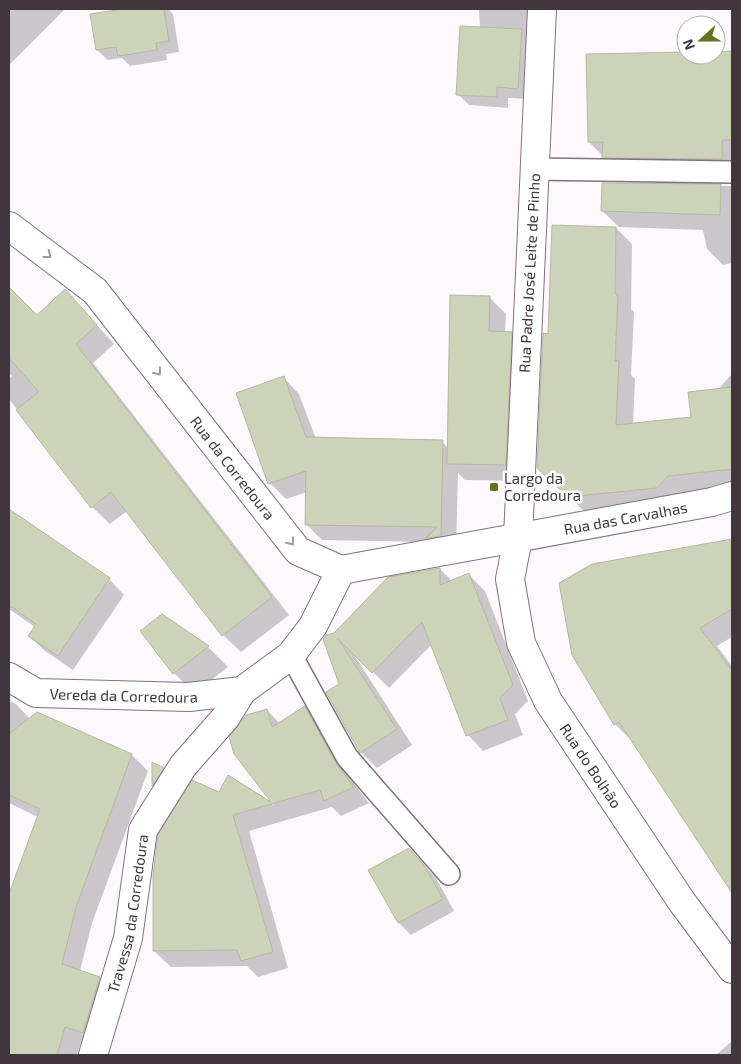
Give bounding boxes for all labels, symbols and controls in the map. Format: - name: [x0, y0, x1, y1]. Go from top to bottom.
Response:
- north arrow: [676, 15, 726, 65]
- text: N: [679, 37, 698, 53]
- street label: Rua Padre José Leite de Pinho: [515, 173, 543, 373]
- one-way arrow: [42, 249, 51, 257]
- one-way arrow: [153, 366, 161, 375]
- street label: Rua da Corredoura: [187, 412, 279, 523]
- place label: Largo da Corredoura: [504, 469, 581, 504]
- marker: Largo da Corredoura: [488, 481, 500, 493]
- street label: Rua das Carvalhas: [562, 498, 689, 538]
- one-way arrow: [285, 536, 293, 545]
- street label: Vereda da Corredoura: [49, 684, 198, 706]
- street label: Rua do Bolhão: [557, 720, 626, 811]
- street label: Travessa da Corredoura: [103, 833, 151, 995]

